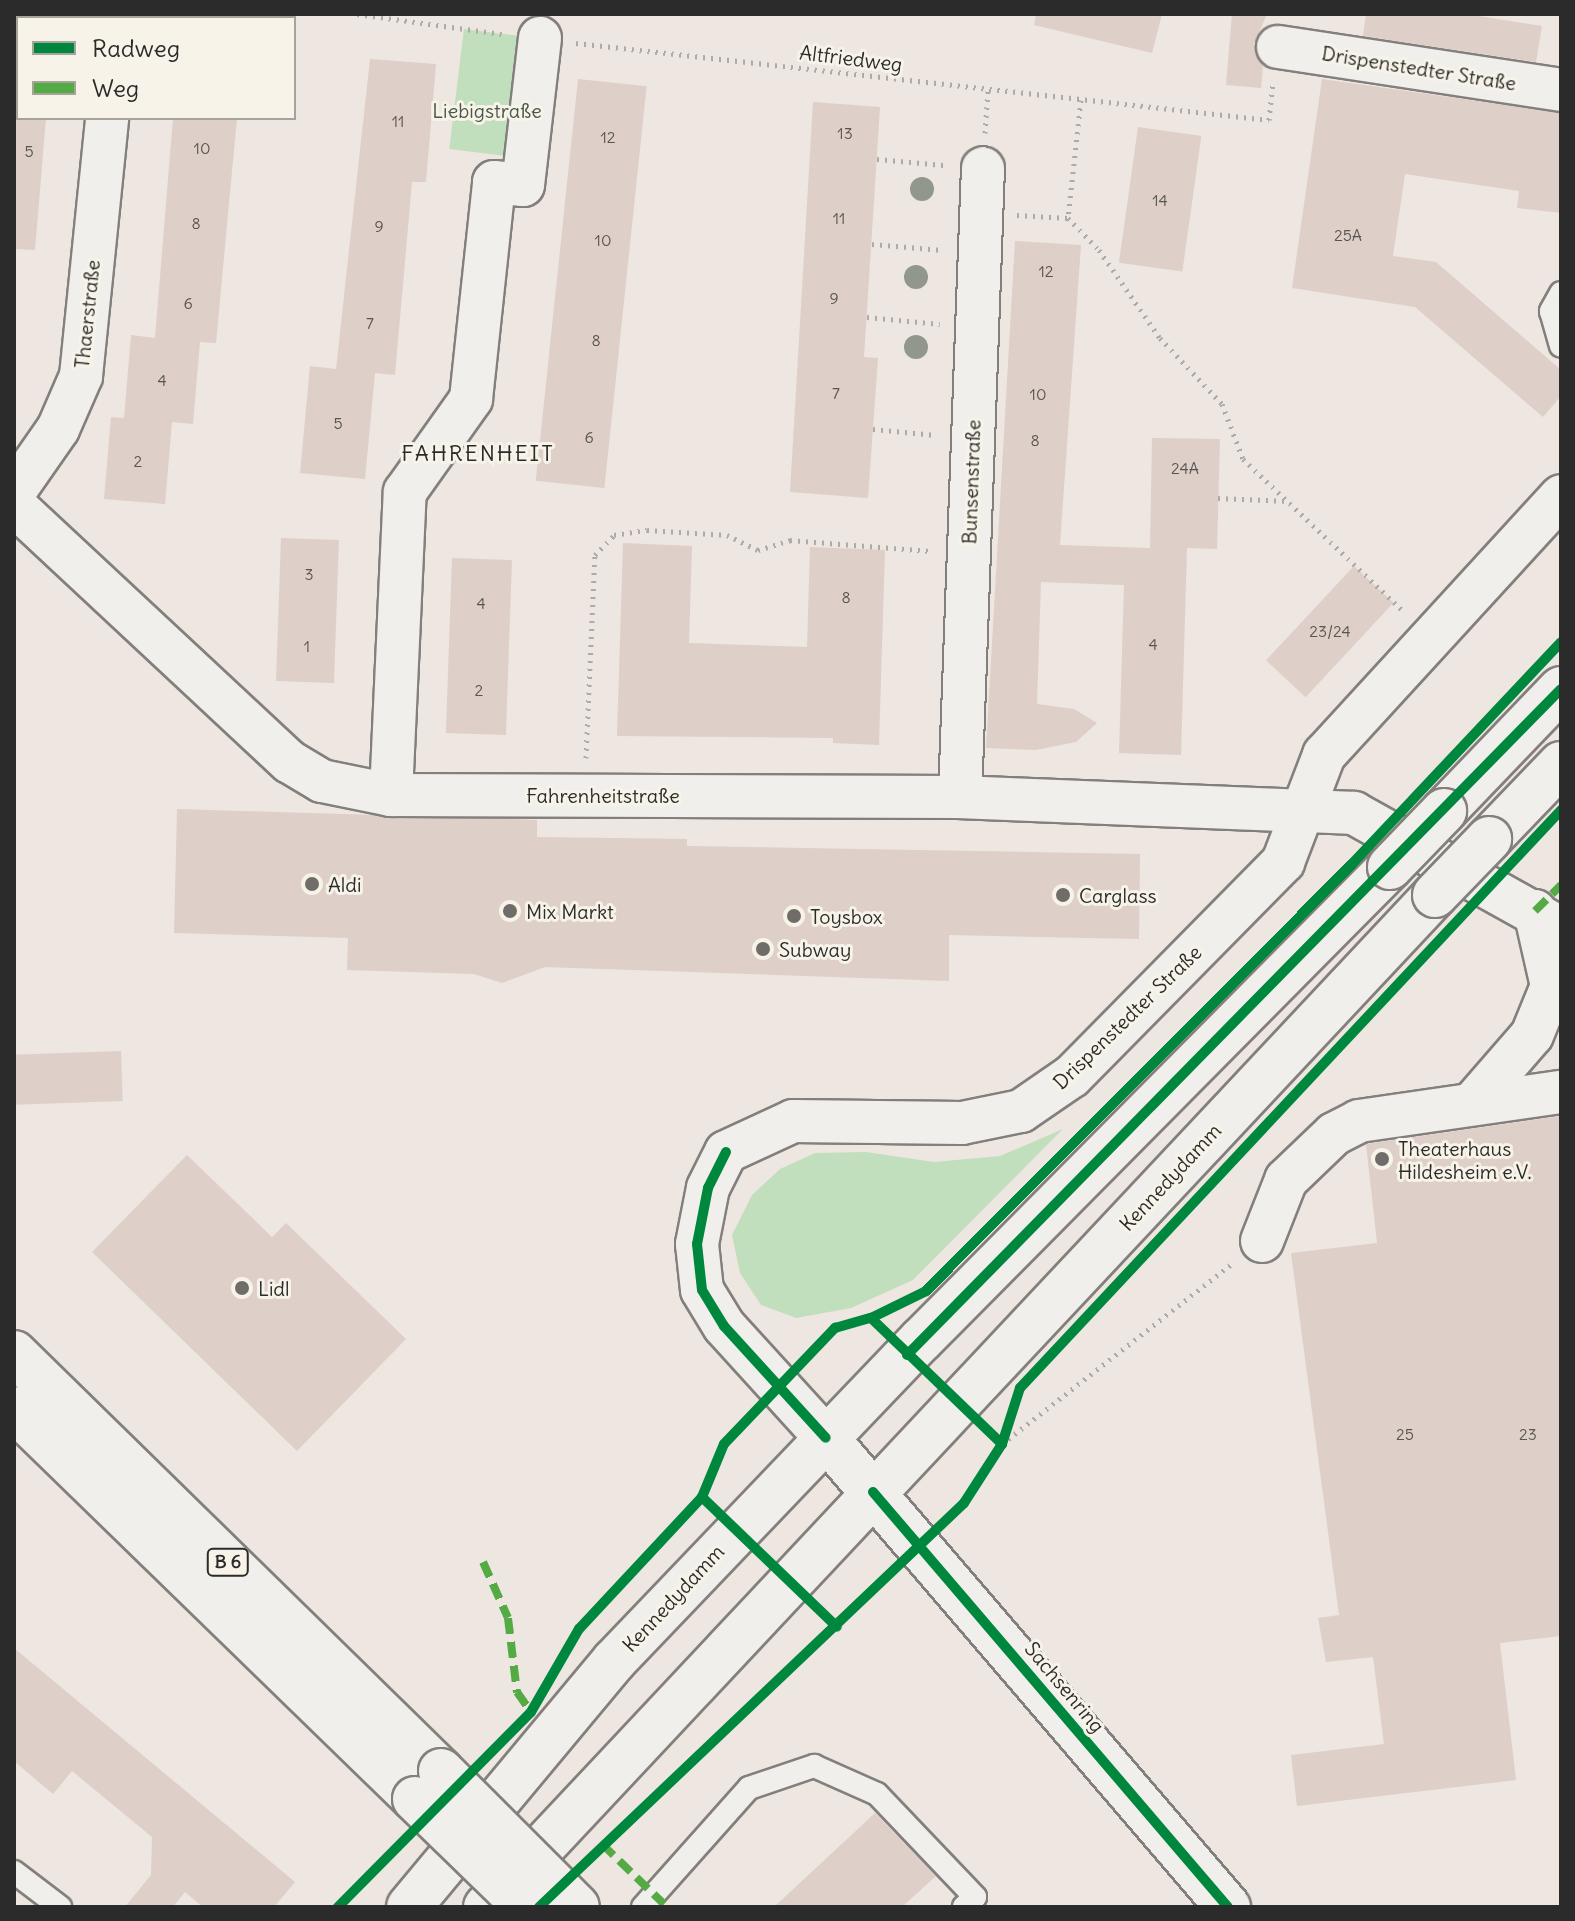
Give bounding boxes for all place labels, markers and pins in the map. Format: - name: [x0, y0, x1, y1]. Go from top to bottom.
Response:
- place label: Aldi: [328, 872, 362, 896]
- marker: Aldi: [303, 875, 321, 893]
- place label: Carglass: [1079, 883, 1157, 907]
- marker: Carglass: [1054, 886, 1072, 904]
- place label: Mix Markt: [526, 899, 614, 923]
- marker: Mix Markt: [501, 902, 519, 920]
- place label: Toysbox: [810, 904, 883, 928]
- marker: Toysbox: [785, 907, 803, 925]
- place label: Subway: [779, 937, 851, 961]
- marker: Subway: [754, 940, 772, 958]
- place label: Theaterhaus Hildesheim e.V.: [1398, 1136, 1532, 1183]
- marker: Theaterhaus Hildesheim e.V.: [1373, 1150, 1391, 1168]
- place label: Lidl: [258, 1276, 290, 1300]
- marker: Lidl: [233, 1279, 251, 1297]

